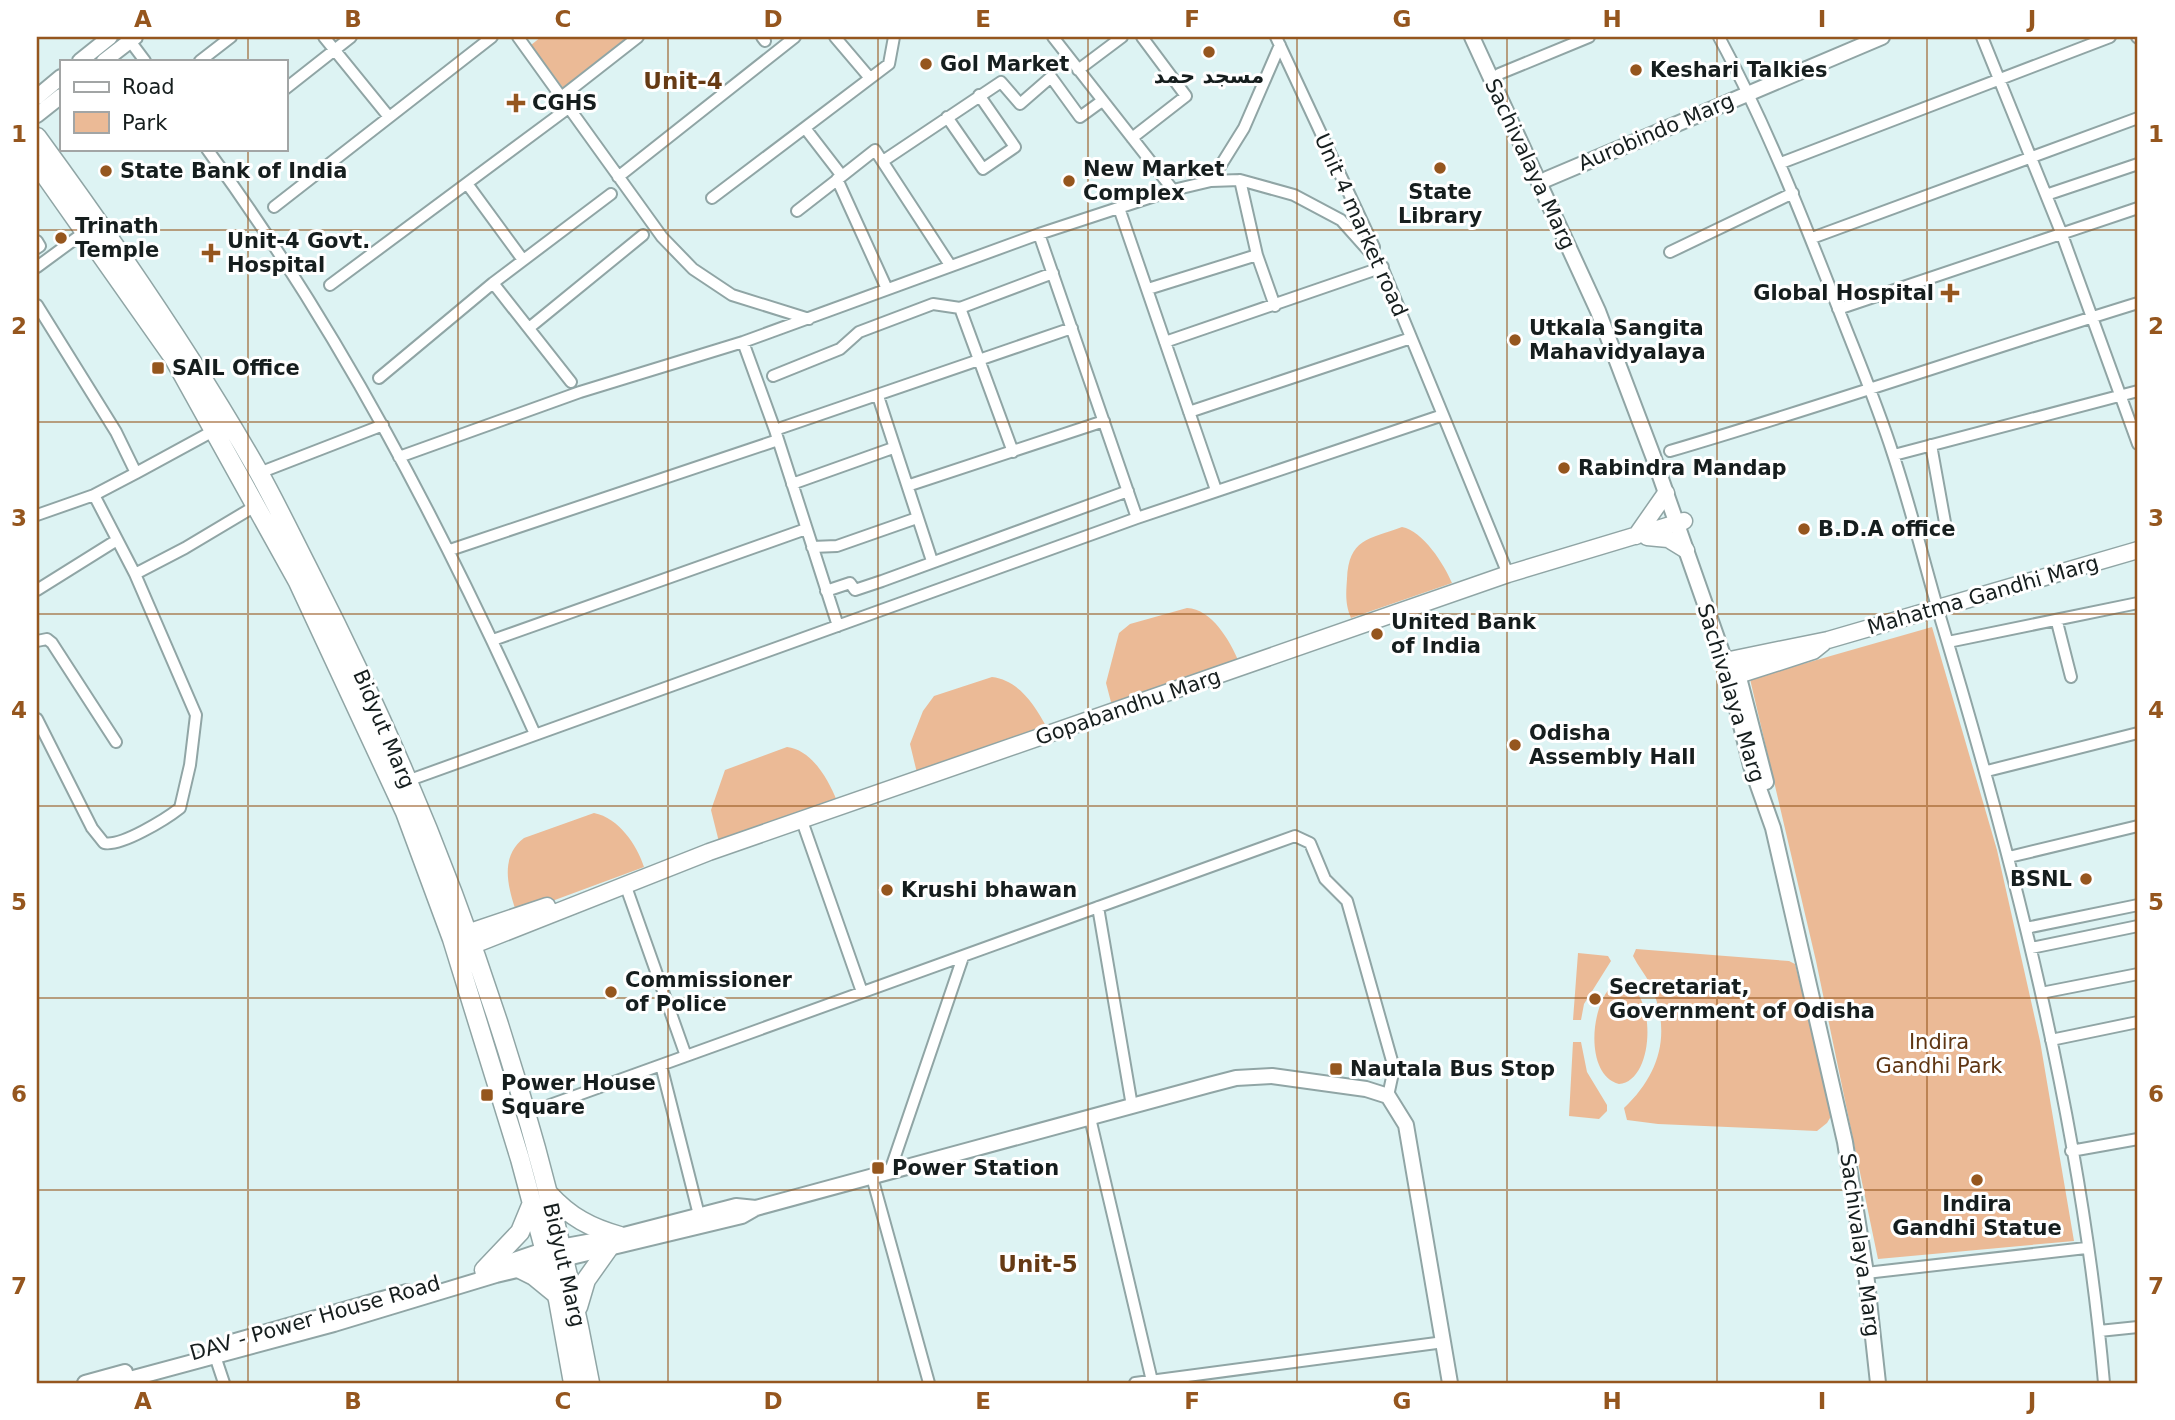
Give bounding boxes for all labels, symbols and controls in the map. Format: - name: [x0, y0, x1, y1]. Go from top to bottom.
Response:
- text: A: [134, 6, 152, 32]
- text: B: [344, 6, 362, 32]
- text: C: [555, 6, 571, 32]
- text: D: [763, 6, 783, 32]
- text: E: [975, 6, 991, 32]
- text: F: [1184, 6, 1200, 32]
- text: G: [1393, 6, 1411, 32]
- text: H: [1602, 6, 1622, 32]
- text: I: [1818, 6, 1826, 32]
- text: J: [2026, 6, 2036, 32]
- marker: مسجد حمد: [1201, 44, 1217, 60]
- place label: Gol Market: [940, 52, 1069, 76]
- marker: Gol Market: [918, 56, 934, 72]
- place label: Keshari Talkies: [1650, 58, 1828, 82]
- legend: [60, 60, 287, 150]
- marker: Keshari Talkies: [1628, 62, 1644, 78]
- place label: مسجد حمد: [1154, 64, 1264, 88]
- district label: Unit-4: [643, 68, 723, 94]
- text: Road: [122, 75, 175, 99]
- street label: Sachivalaya Marg: [1480, 75, 1580, 253]
- street label: Aurobindo Marg: [1575, 88, 1737, 176]
- place label: CGHS: [532, 91, 597, 115]
- marker: CGHS: [506, 93, 526, 113]
- text: Park: [122, 111, 168, 135]
- text: 1: [11, 121, 27, 147]
- text: 1: [2148, 121, 2164, 147]
- street label: Unit 4 market road: [1310, 130, 1412, 320]
- place label: New Market Complex: [1083, 157, 1225, 205]
- place label: State Bank of India: [120, 159, 347, 183]
- marker: State Library: [1432, 160, 1448, 176]
- marker: State Bank of India: [98, 163, 114, 179]
- marker: New Market Complex: [1061, 173, 1077, 189]
- place label: State Library: [1398, 180, 1482, 228]
- place label: Trinath Temple: [75, 214, 159, 262]
- place label: Unit-4 Govt. Hospital: [227, 229, 370, 277]
- marker: Trinath Temple: [53, 230, 69, 246]
- marker: Unit-4 Govt. Hospital: [201, 243, 221, 263]
- place label: Global Hospital: [1753, 281, 1934, 305]
- marker: Global Hospital: [1940, 283, 1960, 303]
- text: 2: [11, 313, 27, 339]
- text: 2: [2148, 313, 2164, 339]
- place label: Utkala Sangita Mahavidyalaya: [1529, 316, 1706, 364]
- marker: Utkala Sangita Mahavidyalaya: [1507, 332, 1523, 348]
- place label: SAIL Office: [172, 356, 300, 380]
- marker: SAIL Office: [150, 360, 166, 376]
- place label: Rabindra Mandap: [1578, 456, 1787, 480]
- marker: Rabindra Mandap: [1556, 460, 1572, 476]
- text: 3: [11, 505, 27, 531]
- text: 3: [2148, 505, 2164, 531]
- place label: B.D.A office: [1818, 517, 1956, 541]
- marker: B.D.A office: [1796, 521, 1812, 537]
- street label: Mahatma Gandhi Marg: [1865, 550, 2101, 640]
- street label: Sachivalaya Marg: [1692, 601, 1770, 785]
- place label: United Bank of India: [1391, 610, 1537, 658]
- marker: United Bank of India: [1369, 626, 1385, 642]
- street label: Gopabandhu Marg: [1032, 664, 1224, 750]
- street label: Bidyut Marg: [348, 666, 420, 792]
- text: 4: [11, 697, 27, 723]
- text: 4: [2148, 697, 2164, 723]
- place label: Odisha Assembly Hall: [1529, 721, 1696, 769]
- marker: Odisha Assembly Hall: [1507, 737, 1523, 753]
- place label: BSNL: [2010, 867, 2072, 891]
- marker: BSNL: [2078, 871, 2094, 887]
- place label: Krushi bhawan: [901, 878, 1077, 902]
- marker: Krushi bhawan: [879, 882, 895, 898]
- text: 5: [11, 889, 27, 915]
- text: 5: [2148, 889, 2164, 915]
- place label: Commissioner of Police: [625, 968, 793, 1016]
- place label: Secretariat, Government of Odisha: [1609, 975, 1875, 1023]
- marker: Commissioner of Police: [603, 984, 619, 1000]
- marker: Secretariat, Government of Odisha: [1587, 991, 1603, 1007]
- park label: Indira Gandhi Park: [1876, 1030, 2003, 1078]
- place label: Nautala Bus Stop: [1350, 1057, 1555, 1081]
- marker: Nautala Bus Stop: [1328, 1061, 1344, 1077]
- place label: Power House Square: [501, 1071, 656, 1119]
- text: 6: [11, 1081, 27, 1107]
- text: 6: [2148, 1081, 2164, 1107]
- marker: Power House Square: [479, 1087, 495, 1103]
- street label: Sachivalaya Marg: [1835, 1152, 1885, 1338]
- place label: Power Station: [892, 1156, 1059, 1180]
- marker: Power Station: [870, 1160, 886, 1176]
- marker: Indira Gandhi Statue: [1969, 1172, 1985, 1188]
- place label: Indira Gandhi Statue: [1892, 1192, 2062, 1240]
- street label: Bidyut Marg: [538, 1201, 590, 1329]
- district label: Unit-5: [998, 1251, 1078, 1277]
- street label: DAV - Power House Road: [187, 1271, 443, 1365]
- text: 7: [11, 1273, 27, 1299]
- text: 7: [2148, 1273, 2164, 1299]
- text: A: [134, 1388, 152, 1414]
- text: B: [344, 1388, 362, 1414]
- text: C: [555, 1388, 571, 1414]
- text: D: [763, 1388, 783, 1414]
- text: E: [975, 1388, 991, 1414]
- text: F: [1184, 1388, 1200, 1414]
- text: G: [1393, 1388, 1411, 1414]
- text: H: [1602, 1388, 1622, 1414]
- text: I: [1818, 1388, 1826, 1414]
- text: J: [2026, 1388, 2036, 1414]

